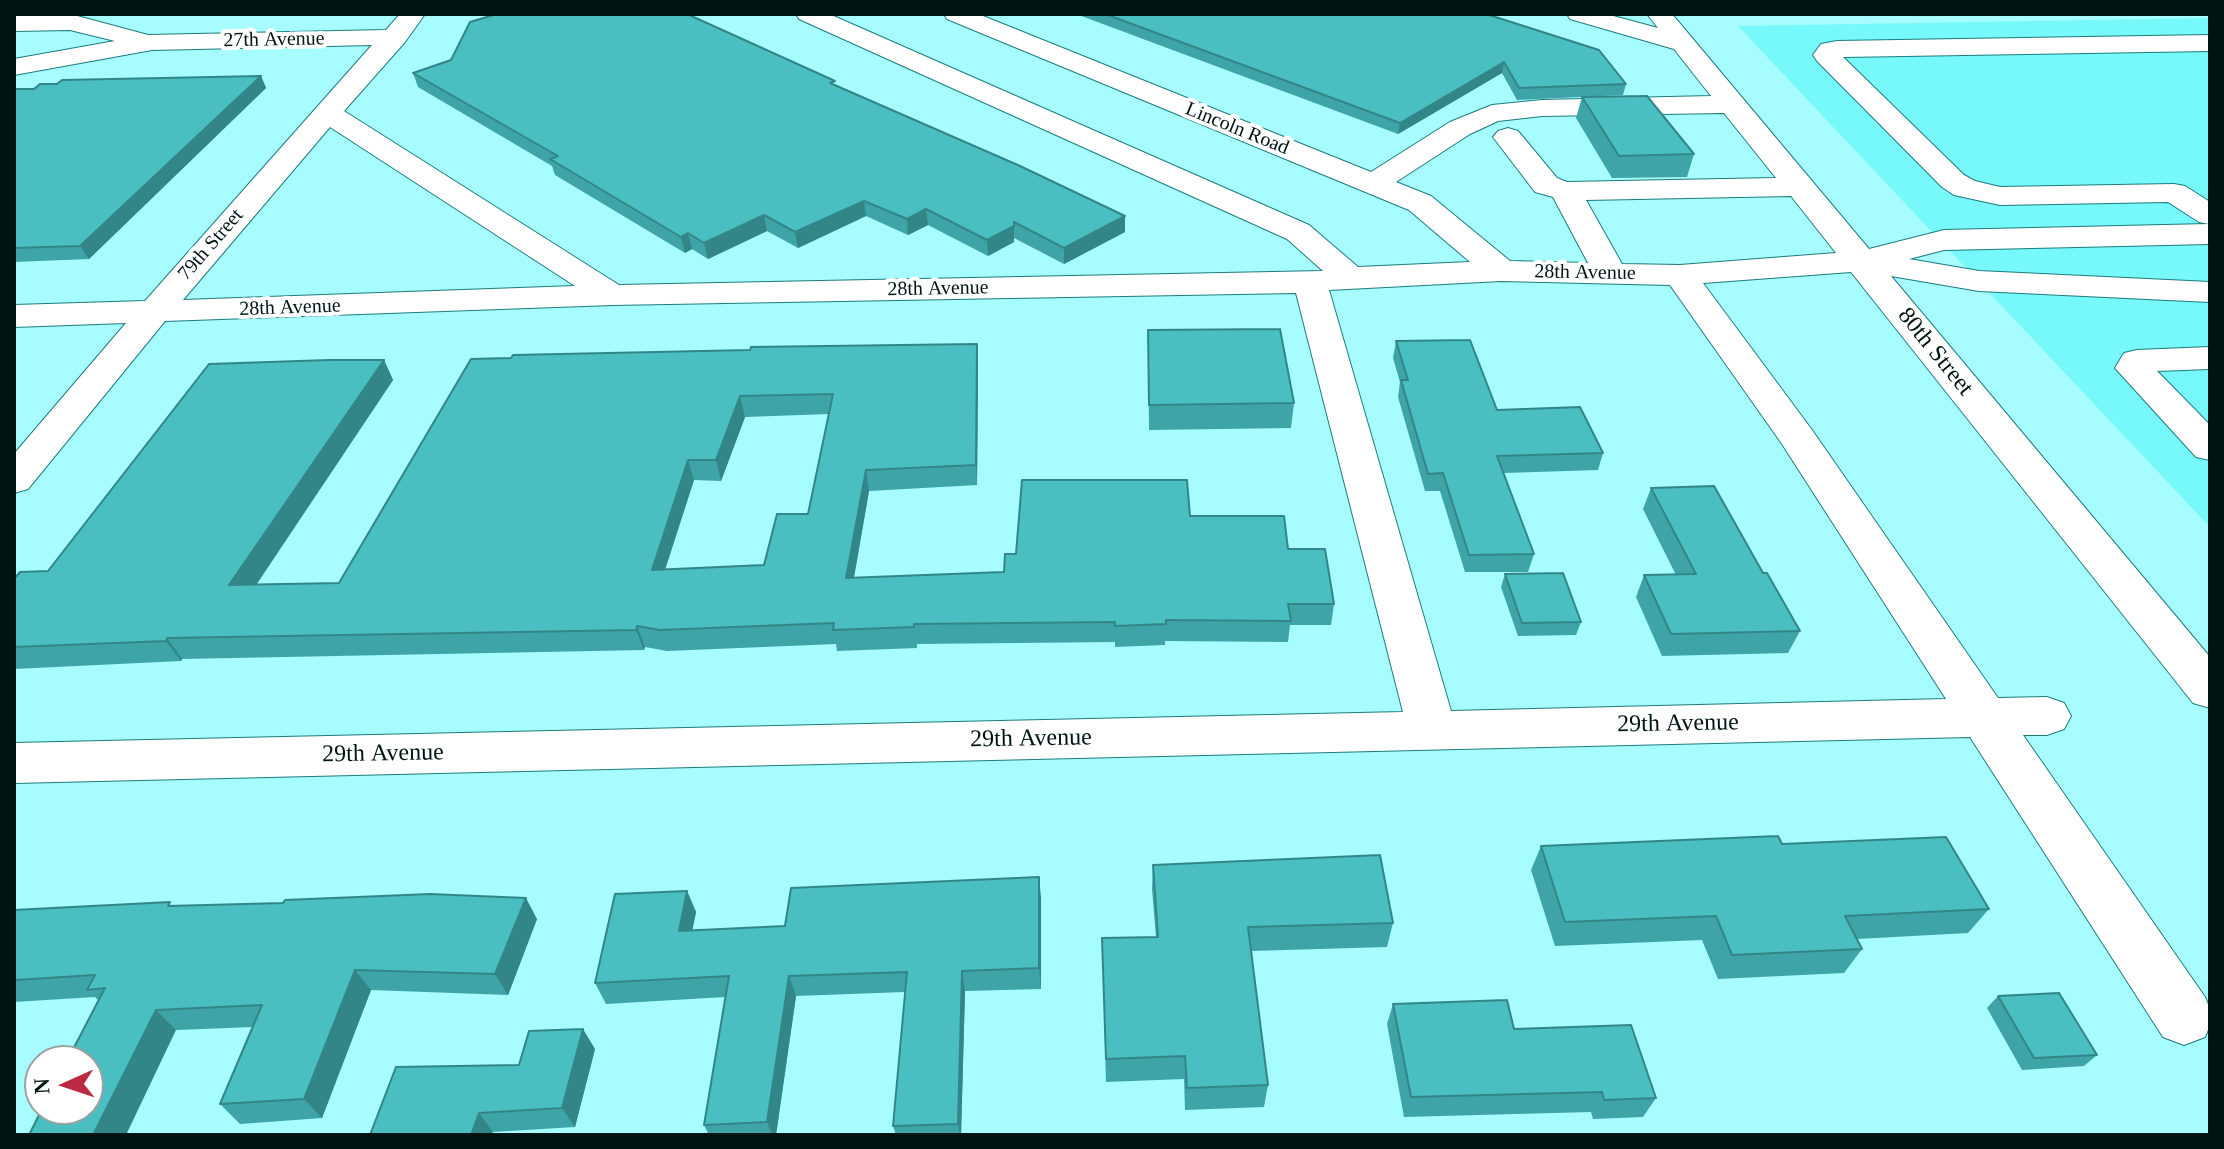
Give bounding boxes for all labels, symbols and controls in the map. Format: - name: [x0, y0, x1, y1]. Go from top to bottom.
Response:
- street label: 27th Avenue: [223, 27, 325, 53]
- street label: Lincoln Road: [1182, 97, 1292, 161]
- street label: 79th Street: [173, 204, 249, 286]
- street label: 28th Avenue: [1534, 260, 1636, 286]
- street label: 28th Avenue: [887, 276, 989, 302]
- street label: 28th Avenue: [239, 294, 341, 322]
- street label: 80th Street: [1891, 302, 1979, 402]
- street label: 29th Avenue: [1617, 709, 1739, 739]
- street label: 29th Avenue: [970, 724, 1092, 754]
- street label: 29th Avenue: [322, 739, 444, 769]
- north arrow: [24, 1045, 104, 1125]
- text: N: [29, 1078, 54, 1095]

